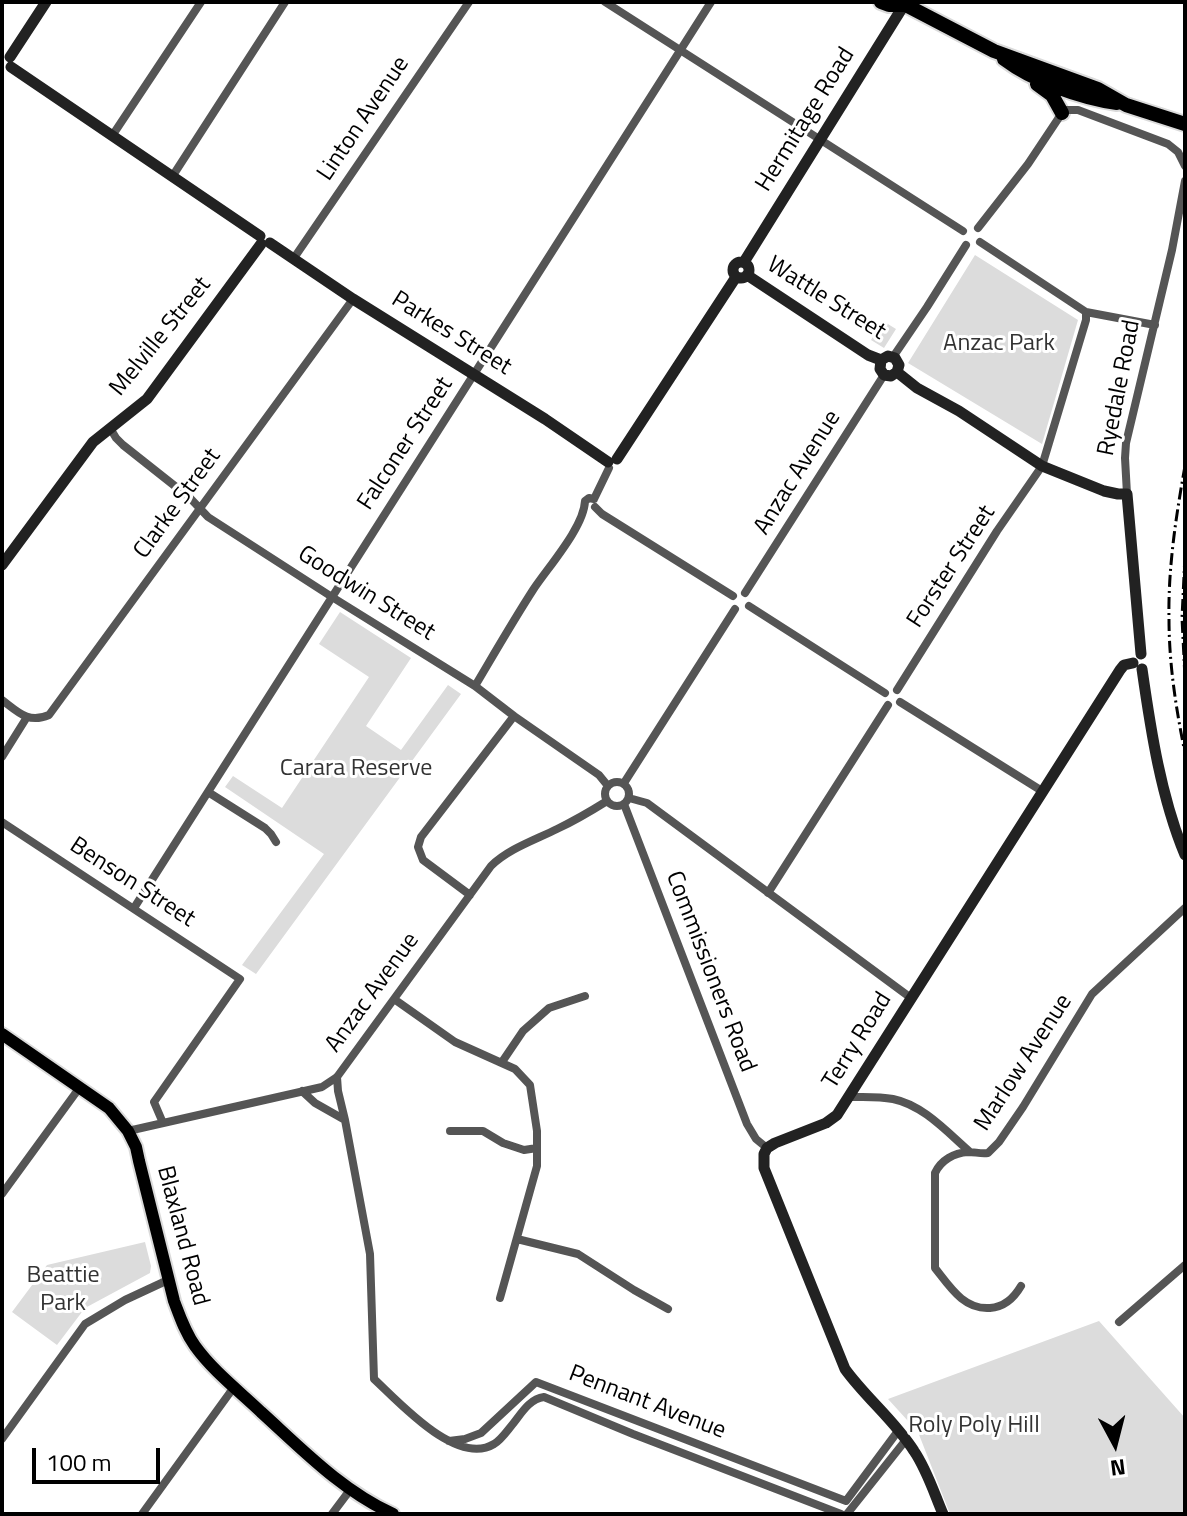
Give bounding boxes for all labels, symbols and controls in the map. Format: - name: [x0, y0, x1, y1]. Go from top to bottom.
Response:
- street label: Hermitage Road: [750, 43, 862, 197]
- street label: Linton Avenue: [312, 51, 416, 187]
- street label: Wattle Street: [761, 251, 891, 347]
- street label: Melville Street: [104, 272, 218, 402]
- street label: Parkes Street: [386, 286, 516, 382]
- street label: Ryedale Road: [1093, 318, 1147, 458]
- park label: Anzac Park: [943, 330, 1055, 358]
- street label: Falconer Street: [352, 372, 460, 516]
- street label: Anzac Avenue: [748, 406, 848, 540]
- street label: Clarke Street: [128, 443, 228, 565]
- street label: Forster Street: [902, 500, 1002, 634]
- street label: Goodwin Street: [292, 540, 440, 648]
- park label: Carara Reserve: [280, 755, 432, 783]
- street label: Benson Street: [64, 832, 200, 934]
- street label: Commissioners Road: [658, 867, 762, 1077]
- street label: Anzac Avenue: [320, 928, 426, 1058]
- street label: Terry Road: [817, 988, 899, 1094]
- street label: Marlow Avenue: [969, 989, 1079, 1137]
- street label: Blaxland Road: [150, 1163, 214, 1309]
- park label: Beattie Park: [26, 1262, 100, 1318]
- street label: Pennant Avenue: [565, 1360, 729, 1446]
- north arrow: [1075, 1404, 1155, 1484]
- park label: Roly Poly Hill: [908, 1412, 1040, 1440]
- scale bar: [36, 1432, 164, 1482]
- text: 100 m: [46, 1444, 112, 1480]
- text: N: [1108, 1450, 1128, 1486]

